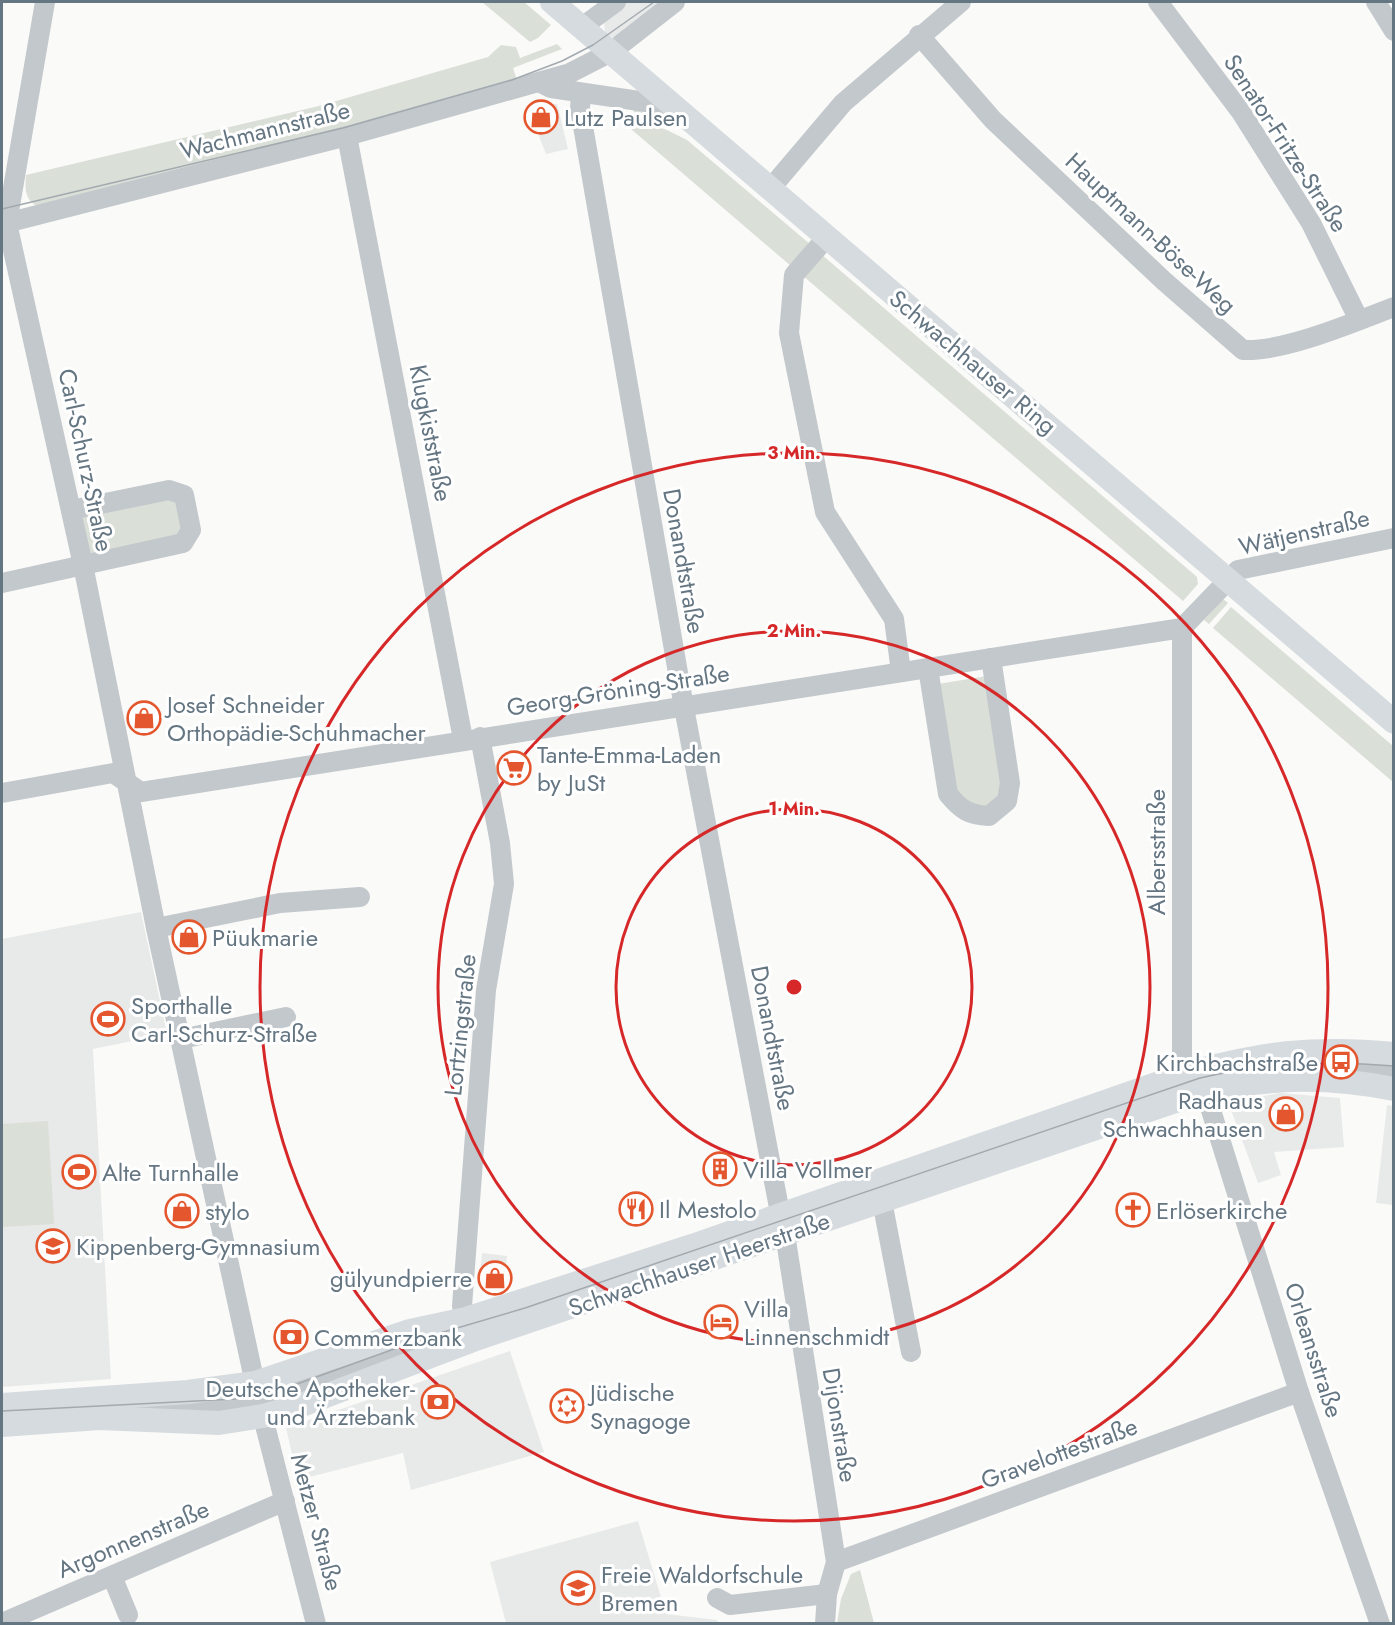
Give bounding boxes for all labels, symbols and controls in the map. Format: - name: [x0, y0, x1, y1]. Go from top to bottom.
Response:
- street label: Senator-Fritze-Straße: [1215, 47, 1357, 239]
- street label: Wachmannstraße: [177, 92, 353, 168]
- shop icon: Lutz Paulsen: [523, 99, 559, 135]
- place label: Lutz Paulsen: [564, 100, 688, 135]
- street label: Hauptmann-Böse-Weg: [1058, 144, 1244, 322]
- street label: Schwachhauser Ring: [882, 281, 1064, 443]
- street label: Klugkiststraße: [401, 362, 461, 504]
- street label: Carl-Schurz-Straße: [50, 365, 122, 555]
- text: 3 Min.: [767, 440, 821, 466]
- street label: Donandtstraße: [654, 486, 714, 636]
- street label: Wätjenstraße: [1235, 500, 1373, 564]
- text: 2 Min.: [767, 618, 821, 644]
- street label: Georg-Gröning-Straße: [504, 655, 732, 725]
- place label: Josef Schneider Orthopädie-Schuhmacher: [164, 687, 426, 750]
- shop icon: Josef Schneider Orthopädie-Schuhmacher: [126, 700, 162, 736]
- place label: Tante-Emma-Laden by JuSt: [537, 737, 721, 800]
- supermarket icon: Tante-Emma-Laden by JuSt: [496, 750, 532, 786]
- street label: Albersstraße: [1139, 789, 1174, 915]
- text: 1 Min.: [768, 796, 820, 822]
- shop icon: Püukmarie: [171, 919, 207, 955]
- place label: Püukmarie: [212, 920, 318, 955]
- street label: Lortzingstraße: [435, 952, 485, 1098]
- street label: Donandtstraße: [742, 963, 804, 1113]
- centre of rings: [784, 977, 804, 997]
- place label: Sporthalle Carl-Schurz-Straße: [131, 988, 317, 1051]
- sports icon: Sporthalle Carl-Schurz-Straße: [90, 1001, 126, 1037]
- bus stop icon: Kirchbachstraße: [1323, 1044, 1359, 1080]
- place label: Kirchbachstraße: [1156, 1045, 1318, 1080]
- place label: Radhaus Schwachhausen: [1103, 1083, 1263, 1146]
- shop icon: Radhaus Schwachhausen: [1268, 1096, 1304, 1132]
- building icon: Villa Vollmer: [702, 1151, 738, 1187]
- place label: Villa Vollmer: [743, 1152, 873, 1187]
- sports icon: Alte Turnhalle: [61, 1154, 97, 1190]
- place label: Alte Turnhalle: [102, 1155, 239, 1190]
- restaurant icon: Il Mestolo: [618, 1191, 654, 1227]
- place label: Il Mestolo: [659, 1192, 757, 1227]
- church icon: Erlöserkirche: [1115, 1192, 1151, 1228]
- shop icon: stylo: [164, 1193, 200, 1229]
- place label: Erlöserkirche: [1156, 1193, 1287, 1228]
- place label: stylo: [205, 1194, 250, 1229]
- street label: Schwachhauser Heerstraße: [564, 1203, 834, 1325]
- school or university icon: Kippenberg-Gymnasium: [35, 1228, 71, 1264]
- place label: Kippenberg-Gymnasium: [76, 1229, 320, 1264]
- shop icon: gülyundpierre: [477, 1260, 513, 1296]
- place label: gülyundpierre: [330, 1261, 472, 1296]
- street label: Orleansstraße: [1276, 1278, 1352, 1422]
- place label: Villa Linnenschmidt: [744, 1291, 890, 1354]
- hotel icon: Villa Linnenschmidt: [703, 1304, 739, 1340]
- bank icon: Commerzbank: [273, 1319, 309, 1355]
- place label: Commerzbank: [314, 1320, 462, 1355]
- street label: Dijonstraße: [814, 1365, 866, 1485]
- place label: Deutsche Apotheker- und Ärztebank: [205, 1371, 415, 1434]
- place label: Jüdische Synagoge: [587, 1375, 691, 1438]
- bank icon: Deutsche Apotheker- und Ärztebank: [420, 1384, 456, 1420]
- synagogue icon: Jüdische Synagoge: [549, 1388, 585, 1424]
- street label: Gravelottestraße: [976, 1408, 1142, 1498]
- street label: Metzer Straße: [282, 1450, 352, 1594]
- street label: Argonnenstraße: [52, 1491, 214, 1587]
- place label: Freie Waldorfschule Bremen: [601, 1557, 803, 1620]
- school or university icon: Freie Waldorfschule Bremen: [560, 1570, 596, 1606]

